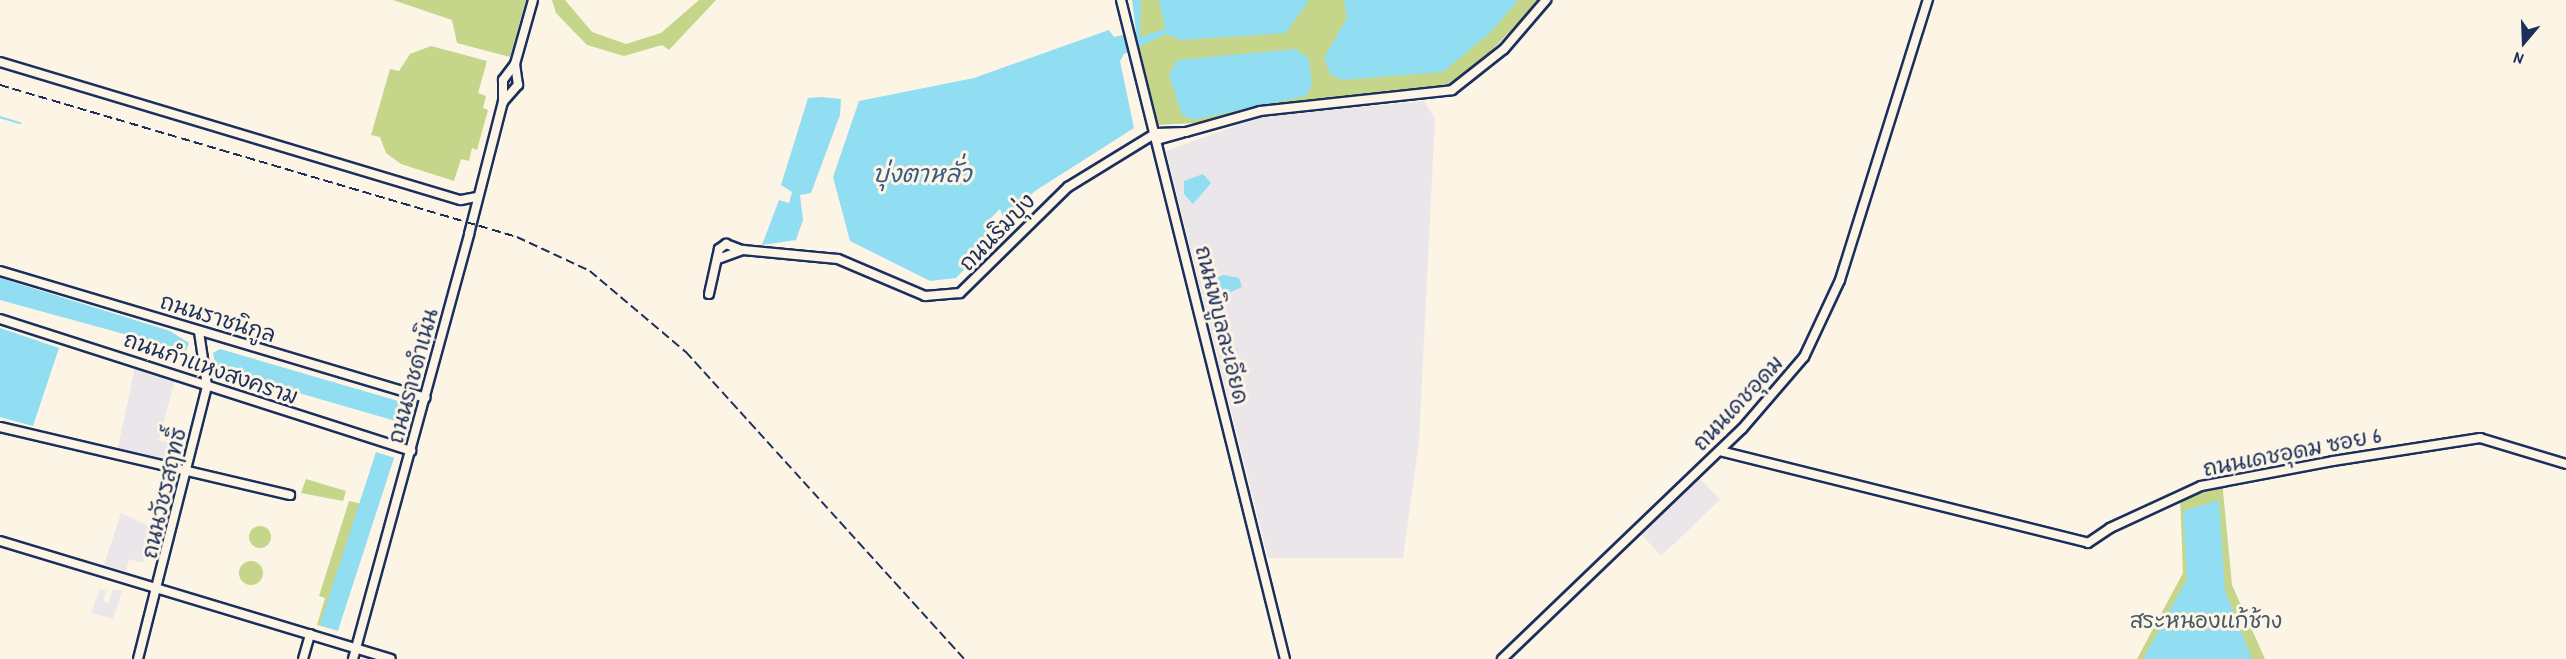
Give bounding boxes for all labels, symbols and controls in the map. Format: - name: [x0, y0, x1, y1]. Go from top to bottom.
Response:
- north arrow: [2494, 12, 2554, 72]
- text: N: [2511, 47, 2526, 71]
- water label: บุ่งตาหลั่ว: [873, 160, 971, 188]
- street label: ถนนริมบุ่ง: [954, 188, 1040, 276]
- street label: ถนนพิบูลละเอียด: [1190, 243, 1254, 407]
- street label: ถนนราชนิกูล: [157, 288, 279, 348]
- street label: ถนนราชดำเนิน: [382, 306, 444, 446]
- street label: ถนนกำแหงสงคราม: [120, 326, 302, 410]
- street label: ถนนเดชอุดม: [1687, 350, 1789, 456]
- street label: ถนนเดชอุดม ซอย 6: [2201, 422, 2383, 482]
- street label: ถนนวัชรสฤทธิ์: [136, 425, 192, 561]
- park label: สระหนองแก้ช้าง: [2130, 608, 2282, 634]

